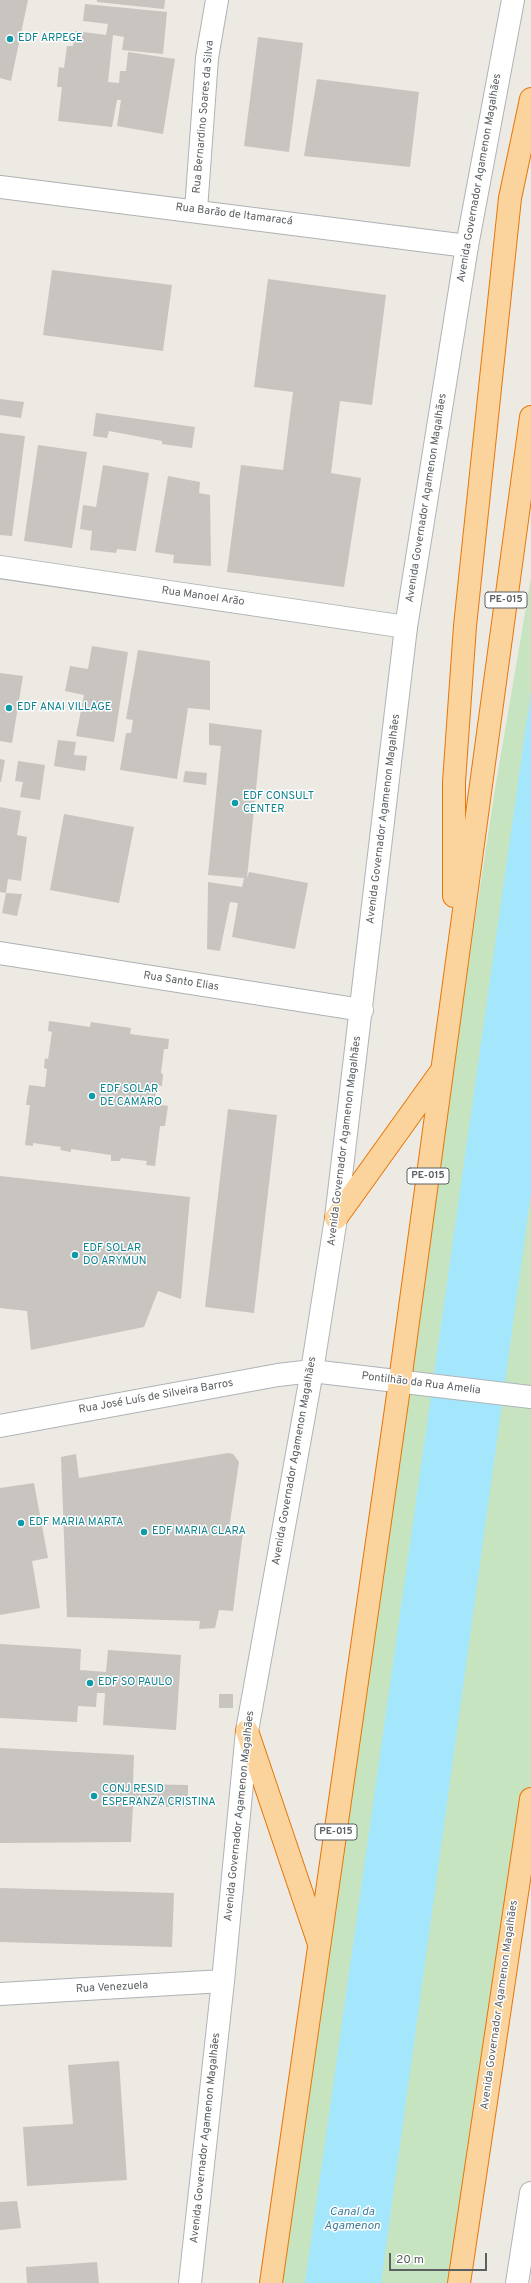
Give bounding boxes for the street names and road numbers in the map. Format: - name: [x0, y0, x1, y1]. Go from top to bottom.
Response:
- street label: Rua Bernardino Soares da Silva: [191, 40, 217, 194]
- street label: Avenida Governador Agamenon Magalhães: [455, 73, 505, 283]
- street label: Rua Barão de Itamaracá: [175, 201, 293, 229]
- street label: Avenida Governador Agamenon Magalhães: [404, 393, 450, 603]
- street label: Rua Manoel Arão: [161, 585, 245, 609]
- road number: PE-015: [485, 592, 527, 608]
- street label: Avenida Governador Agamenon Magalhães: [365, 713, 403, 925]
- street label: Rua Santo Elias: [142, 970, 220, 994]
- street label: Avenida Governador Agamenon Magalhães: [326, 1035, 364, 1247]
- road number: PE-015: [407, 1168, 449, 1184]
- street label: Avenida Governador Agamenon Magalhães: [270, 1356, 320, 1566]
- street label: Pontilhão da Rua Amelia: [361, 1370, 481, 1398]
- street label: Rua José Luís de Silveira Barros: [78, 1377, 234, 1417]
- street label: Avenida Governador Agamenon Magalhães: [222, 1710, 258, 1922]
- road number: PE-015: [315, 1824, 357, 1840]
- street label: Avenida Governador Agamenon Magalhães: [479, 1899, 521, 2111]
- street label: Rua Venezuela: [76, 1980, 148, 1996]
- street label: Avenida Governador Agamenon Magalhães: [188, 2032, 224, 2244]

